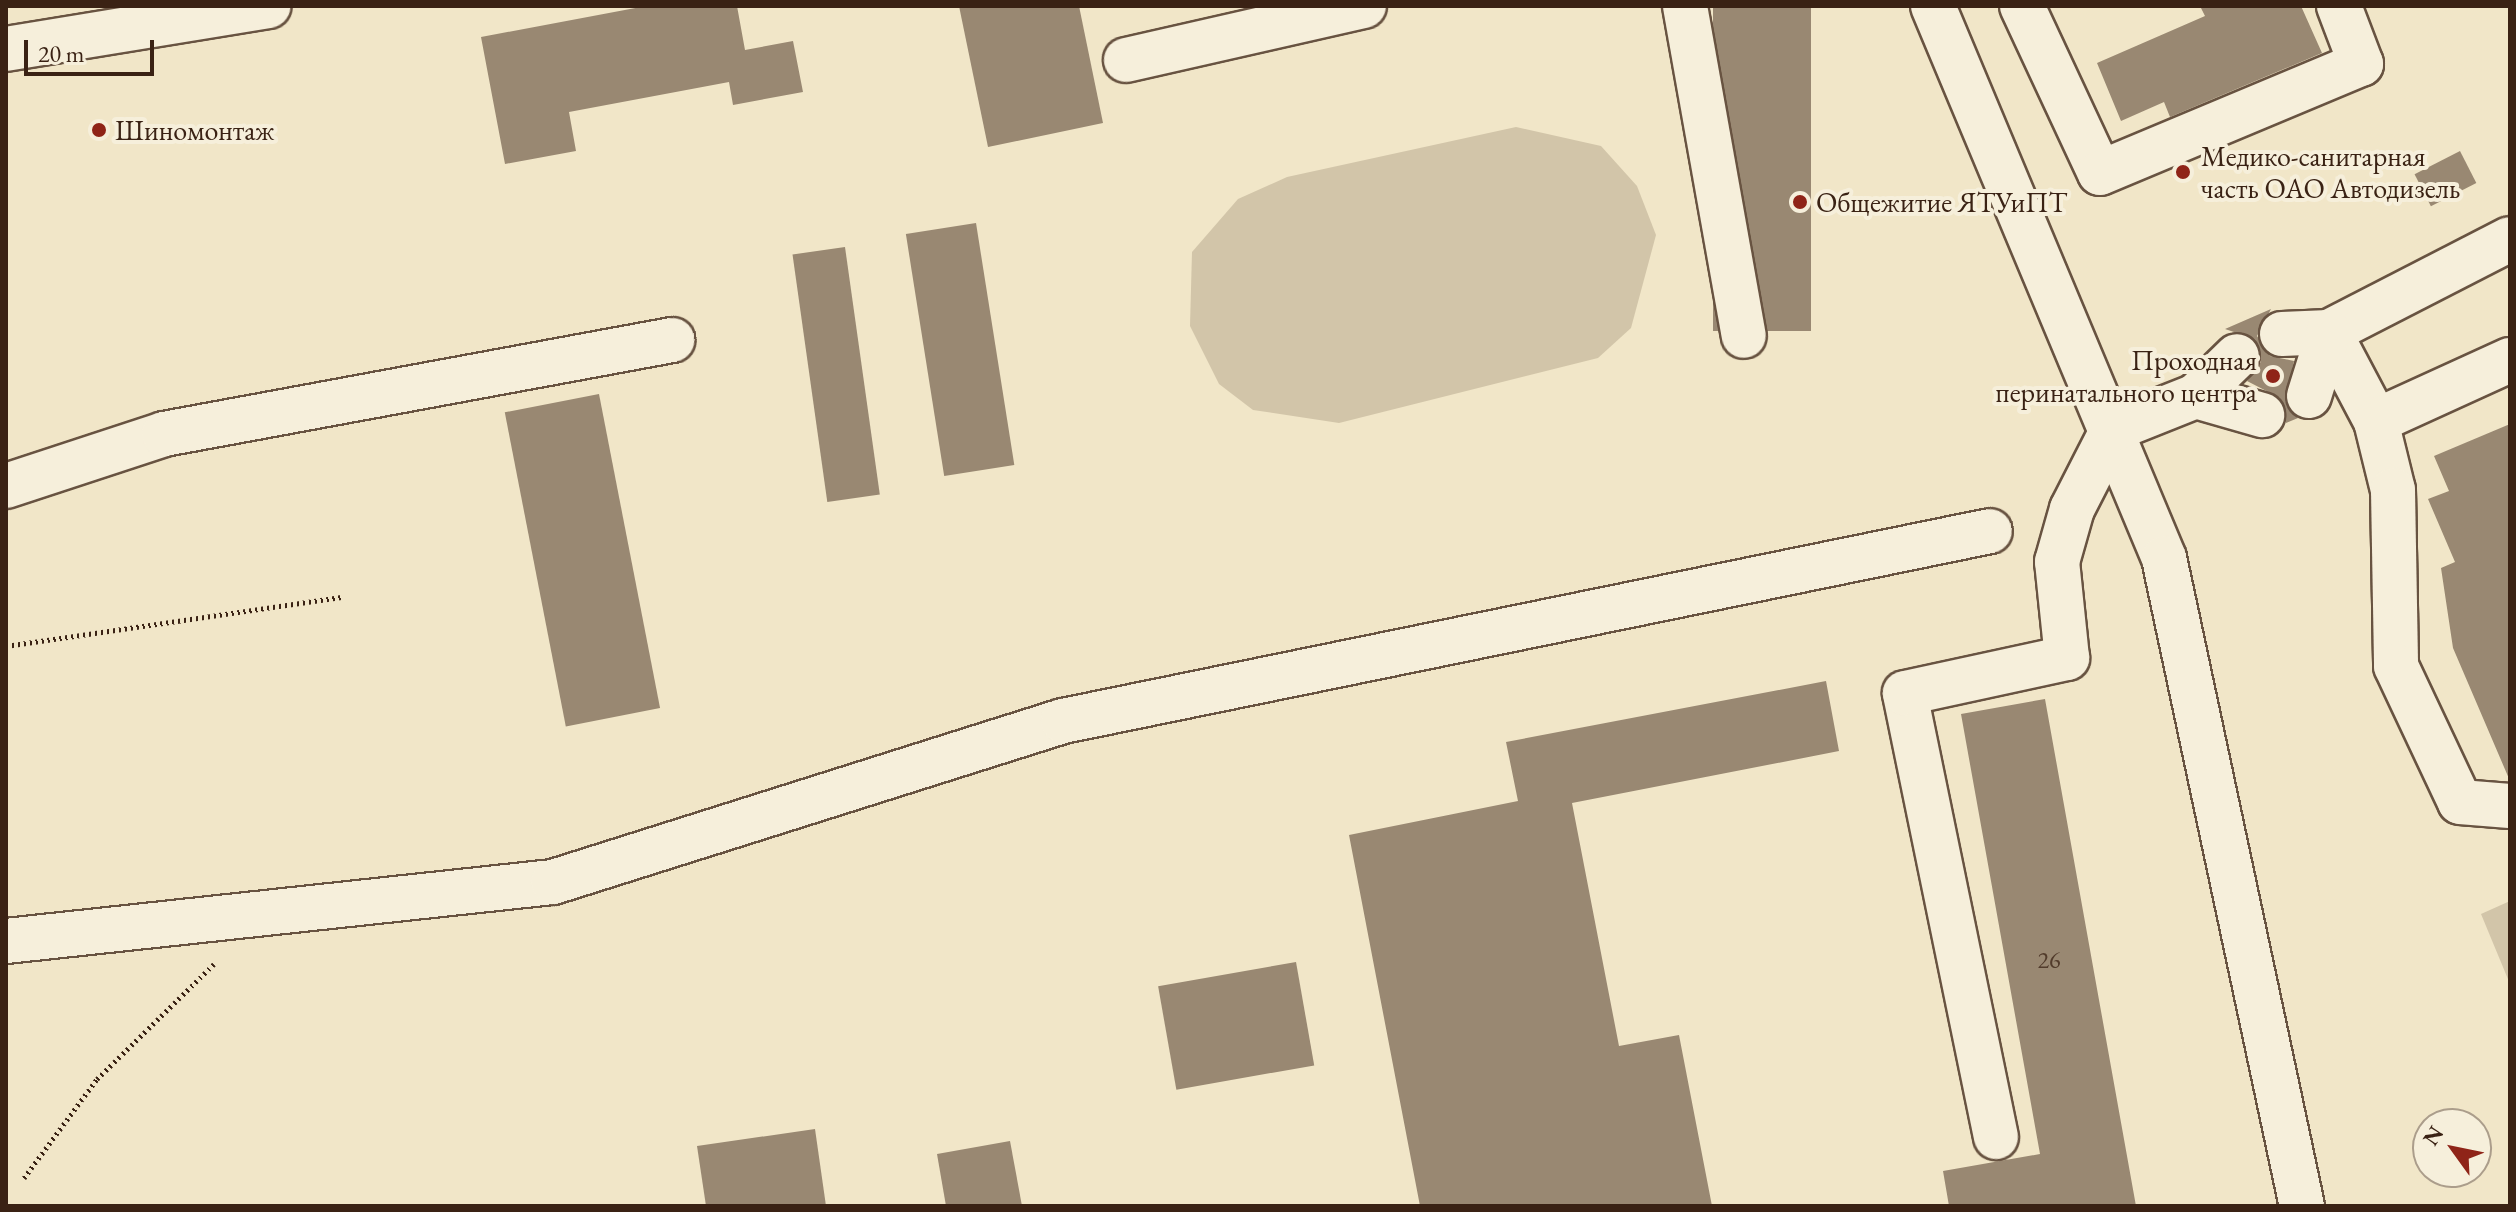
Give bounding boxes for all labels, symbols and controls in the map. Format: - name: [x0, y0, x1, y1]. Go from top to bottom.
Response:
- scale bar: [28, 24, 158, 74]
- text: 20 m: [38, 38, 85, 69]
- place label: Шиномонтаж: [115, 113, 275, 147]
- marker: Шиномонтаж: [90, 121, 108, 139]
- place label: Медико-санитарная часть ОАО Автодизель: [2201, 139, 2460, 205]
- marker: Медико-санитарная часть ОАО Автодизель: [2172, 161, 2194, 183]
- place label: Общежитие ЯТУиПТ: [1816, 185, 2067, 219]
- marker: Общежитие ЯТУиПТ: [1791, 193, 1809, 211]
- place label: Проходная перинатального центра: [1996, 343, 2257, 409]
- marker: Проходная перинатального центра: [2264, 367, 2282, 385]
- house number: 26: [2037, 946, 2061, 974]
- north arrow: [2412, 1108, 2492, 1188]
- text: N: [2416, 1120, 2450, 1151]

